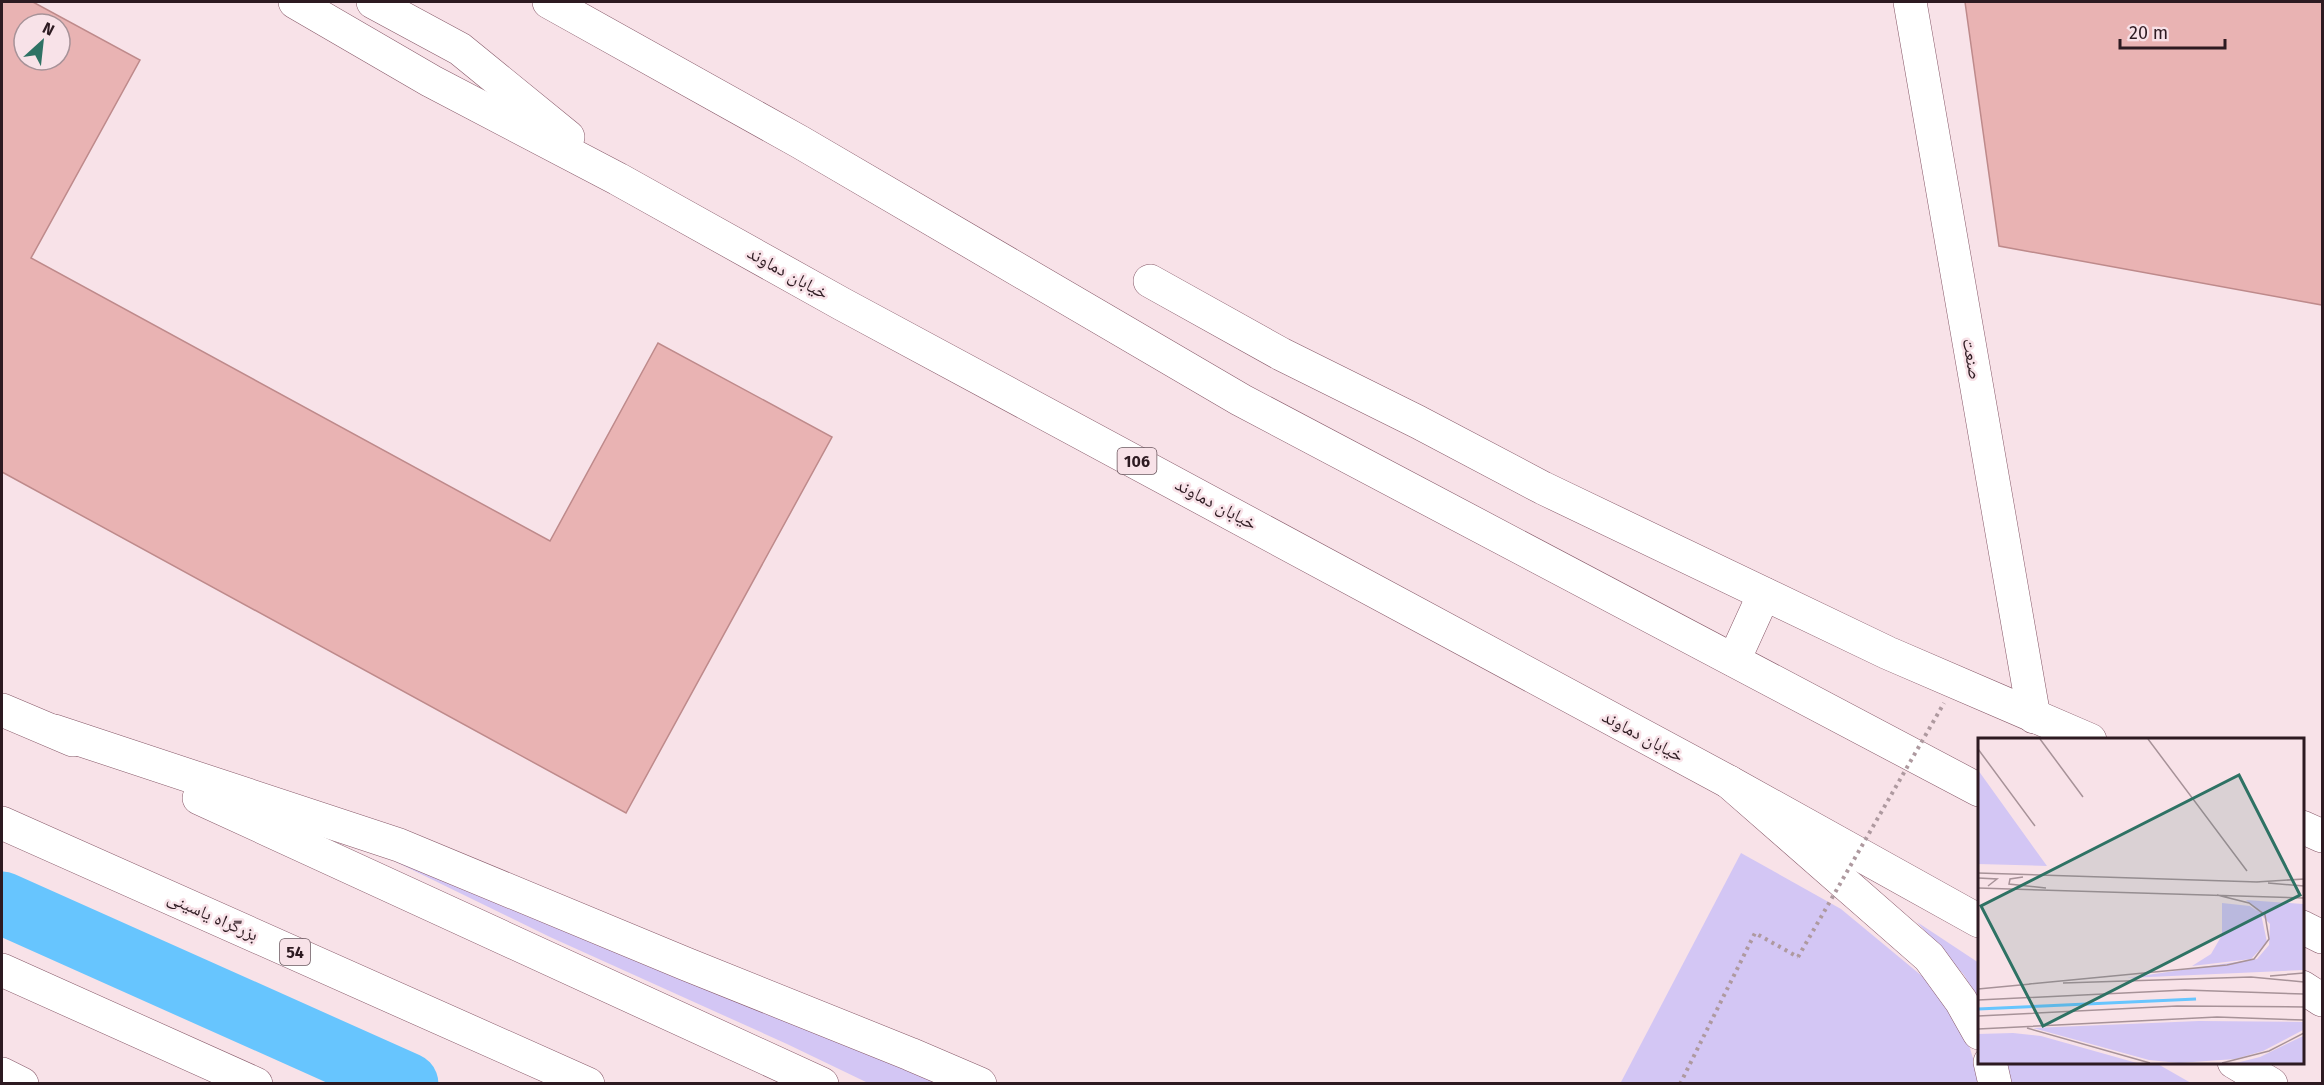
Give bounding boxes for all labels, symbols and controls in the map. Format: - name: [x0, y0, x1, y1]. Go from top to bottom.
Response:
- north arrow: [12, 12, 72, 72]
- scale bar: [2120, 12, 2225, 50]
- text: N: [40, 18, 58, 40]
- text: 20 m: [2129, 22, 2168, 44]
- street label: خیابان دماوند: [744, 242, 832, 304]
- street label: صنعت: [1958, 337, 1986, 381]
- road number: 106: [1118, 448, 1156, 474]
- street label: خیابان دماوند: [1171, 473, 1261, 535]
- street label: خیابان دماوند: [1598, 705, 1688, 767]
- inset map: [1978, 738, 2303, 1064]
- street label: بزرگراه یاسینی: [164, 886, 262, 946]
- road number: 54: [280, 939, 310, 965]

